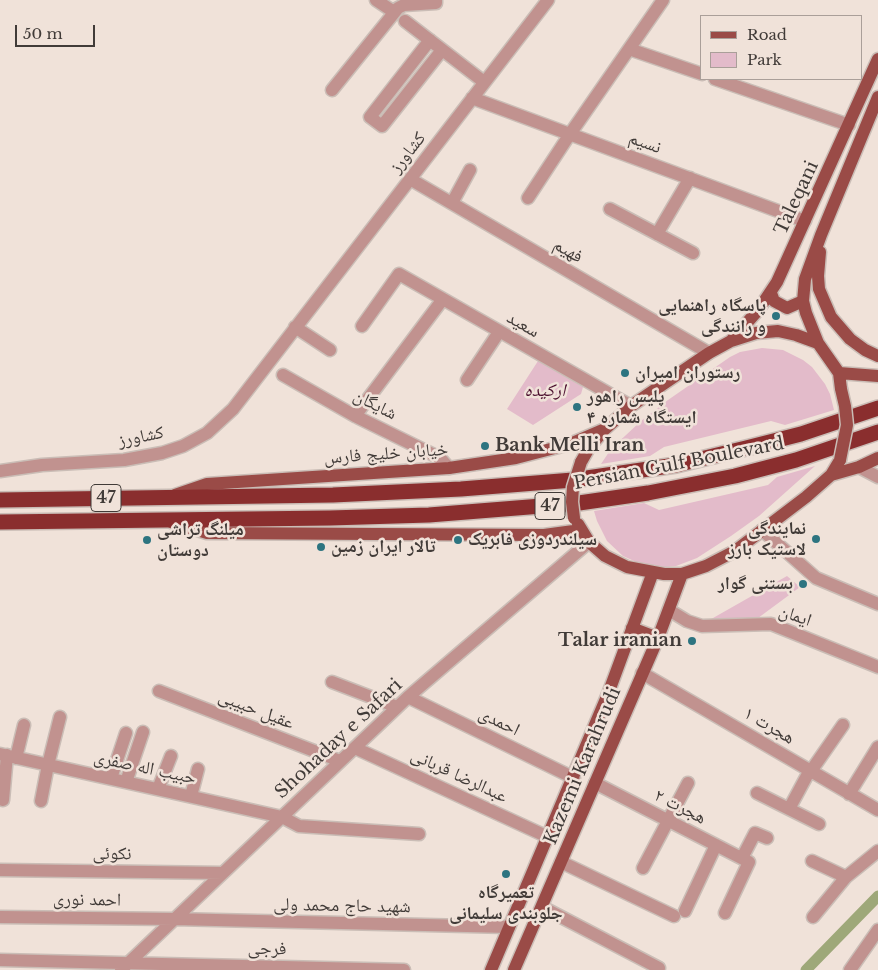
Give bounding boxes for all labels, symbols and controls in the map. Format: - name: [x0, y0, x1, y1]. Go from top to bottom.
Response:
- scale bar: [18, 15, 98, 47]
- legend: [700, 15, 863, 80]
- text: 50 m: [23, 24, 63, 43]
- text: Road: [747, 25, 787, 44]
- text: Park: [747, 50, 782, 69]
- street label: نسیم: [626, 127, 664, 159]
- street label: کشاورز: [385, 128, 431, 178]
- street label: Taleqani: [771, 158, 823, 238]
- street label: فهیم: [549, 234, 587, 268]
- place label: پاسگاه راهنمایی و رانندگی: [658, 295, 766, 338]
- street label: سعید: [503, 307, 543, 343]
- marker: پاسگاه راهنمایی و رانندگی: [770, 310, 782, 322]
- place label: رستوران امیران: [635, 362, 740, 384]
- marker: رستوران امیران: [619, 367, 631, 379]
- park label: ارکیده: [524, 380, 566, 402]
- street label: شایگان: [350, 385, 400, 425]
- place label: پلیس راهور ایستگاه شماره ۴: [587, 386, 697, 428]
- marker: پلیس راهور ایستگاه شماره ۴: [571, 401, 583, 413]
- street label: کشاورز: [116, 422, 166, 452]
- street label: Persian Gulf Boulevard: [572, 433, 786, 495]
- place label: Bank Melli Iran: [495, 435, 644, 457]
- street label: خیابان خلیج فارس: [323, 439, 449, 469]
- marker: Bank Melli Iran: [479, 440, 491, 452]
- road number: 47: [91, 484, 121, 512]
- road number: 47: [535, 492, 565, 520]
- place label: نمایندگی لاستیک بارز: [728, 518, 806, 560]
- place label: میلنگ تراشی دوستان: [157, 519, 244, 562]
- place label: سیلندردوزی فابریک: [468, 529, 597, 551]
- marker: نمایندگی لاستیک بارز: [810, 533, 822, 545]
- marker: میلنگ تراشی دوستان: [141, 534, 153, 546]
- marker: سیلندردوزی فابریک: [452, 534, 464, 546]
- place label: تالار ایران زمین: [331, 536, 435, 558]
- marker: تالار ایران زمین: [315, 541, 327, 553]
- place label: بستنی گوار: [718, 573, 793, 595]
- marker: بستنی گوار: [797, 578, 809, 590]
- street label: ایمان: [776, 600, 814, 632]
- place label: Talar iranian: [558, 630, 682, 652]
- marker: Talar iranian: [686, 635, 698, 647]
- street label: Shohaday e Safari: [271, 675, 407, 803]
- street label: Kazemi Karahrudi: [540, 684, 626, 848]
- street label: عقیل حبیبی: [215, 686, 297, 734]
- street label: احمدی: [475, 703, 523, 741]
- street label: هجرت ۱: [740, 703, 798, 749]
- street label: عبدالرضا قربانی: [407, 744, 511, 808]
- street label: حبیب اله صفری: [92, 747, 198, 789]
- street label: هجرت ۲: [650, 785, 710, 829]
- street label: نکوئی: [92, 843, 132, 865]
- marker: تعمیرگاه جلوبندی سلیمانی: [500, 868, 512, 880]
- place label: تعمیرگاه جلوبندی سلیمانی: [449, 882, 563, 924]
- street label: احمد نوری: [53, 889, 121, 911]
- street label: شهید حاج محمد ولی: [273, 894, 411, 918]
- street label: فرجی: [247, 938, 287, 960]

